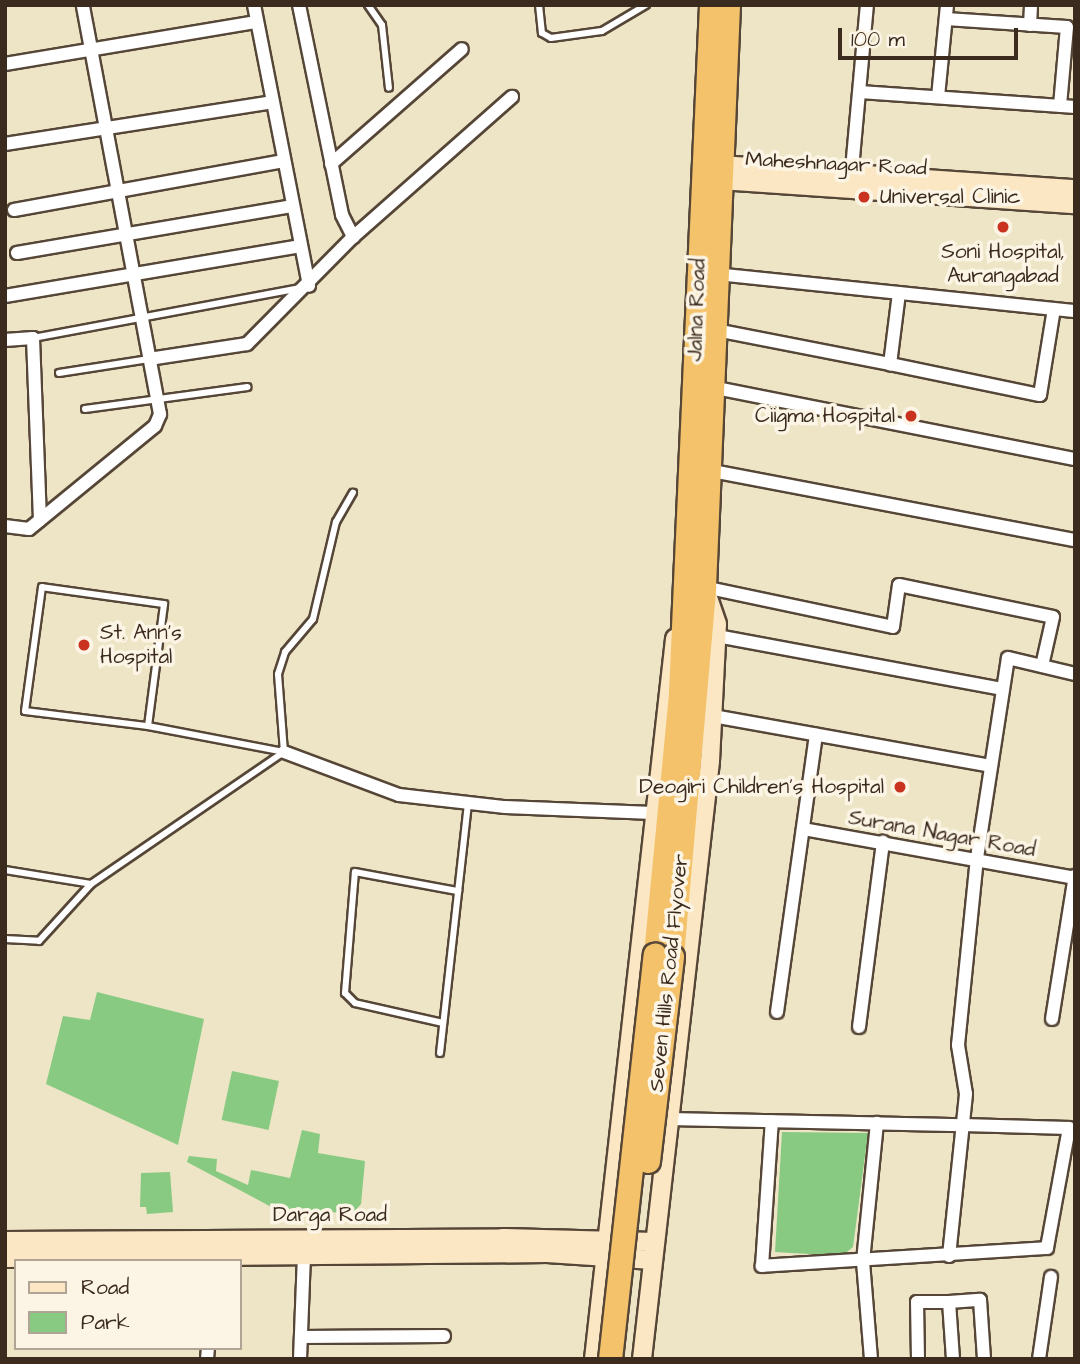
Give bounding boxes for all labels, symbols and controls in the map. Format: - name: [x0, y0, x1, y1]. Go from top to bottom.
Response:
- scale bar: [842, 14, 1022, 58]
- text: 100 m: [851, 25, 905, 54]
- street label: Maheshnagar Road: [745, 147, 927, 181]
- place label: Universal Clinic: [880, 184, 1021, 210]
- marker: Universal Clinic: [854, 187, 874, 207]
- marker: Soni Hospital, Aurangabad: [993, 217, 1013, 237]
- place label: Soni Hospital, Aurangabad: [941, 239, 1065, 289]
- street label: Jalna Road: [683, 258, 711, 362]
- place label: Ciigma Hospital: [755, 403, 895, 429]
- marker: Ciigma Hospital: [901, 406, 921, 426]
- place label: St. Ann's Hospital: [100, 620, 182, 670]
- marker: St. Ann's Hospital: [74, 635, 94, 655]
- place label: Deogiri Children's Hospital: [639, 774, 884, 800]
- marker: Deogiri Children's Hospital: [890, 777, 910, 797]
- street label: Surana Nagar Road: [846, 805, 1038, 863]
- street label: Seven Hills Road Flyover: [644, 853, 694, 1093]
- street label: Darga Road: [273, 1202, 387, 1228]
- legend: [14, 1259, 242, 1350]
- text: Road: [81, 1273, 129, 1302]
- text: Park: [81, 1308, 130, 1337]

